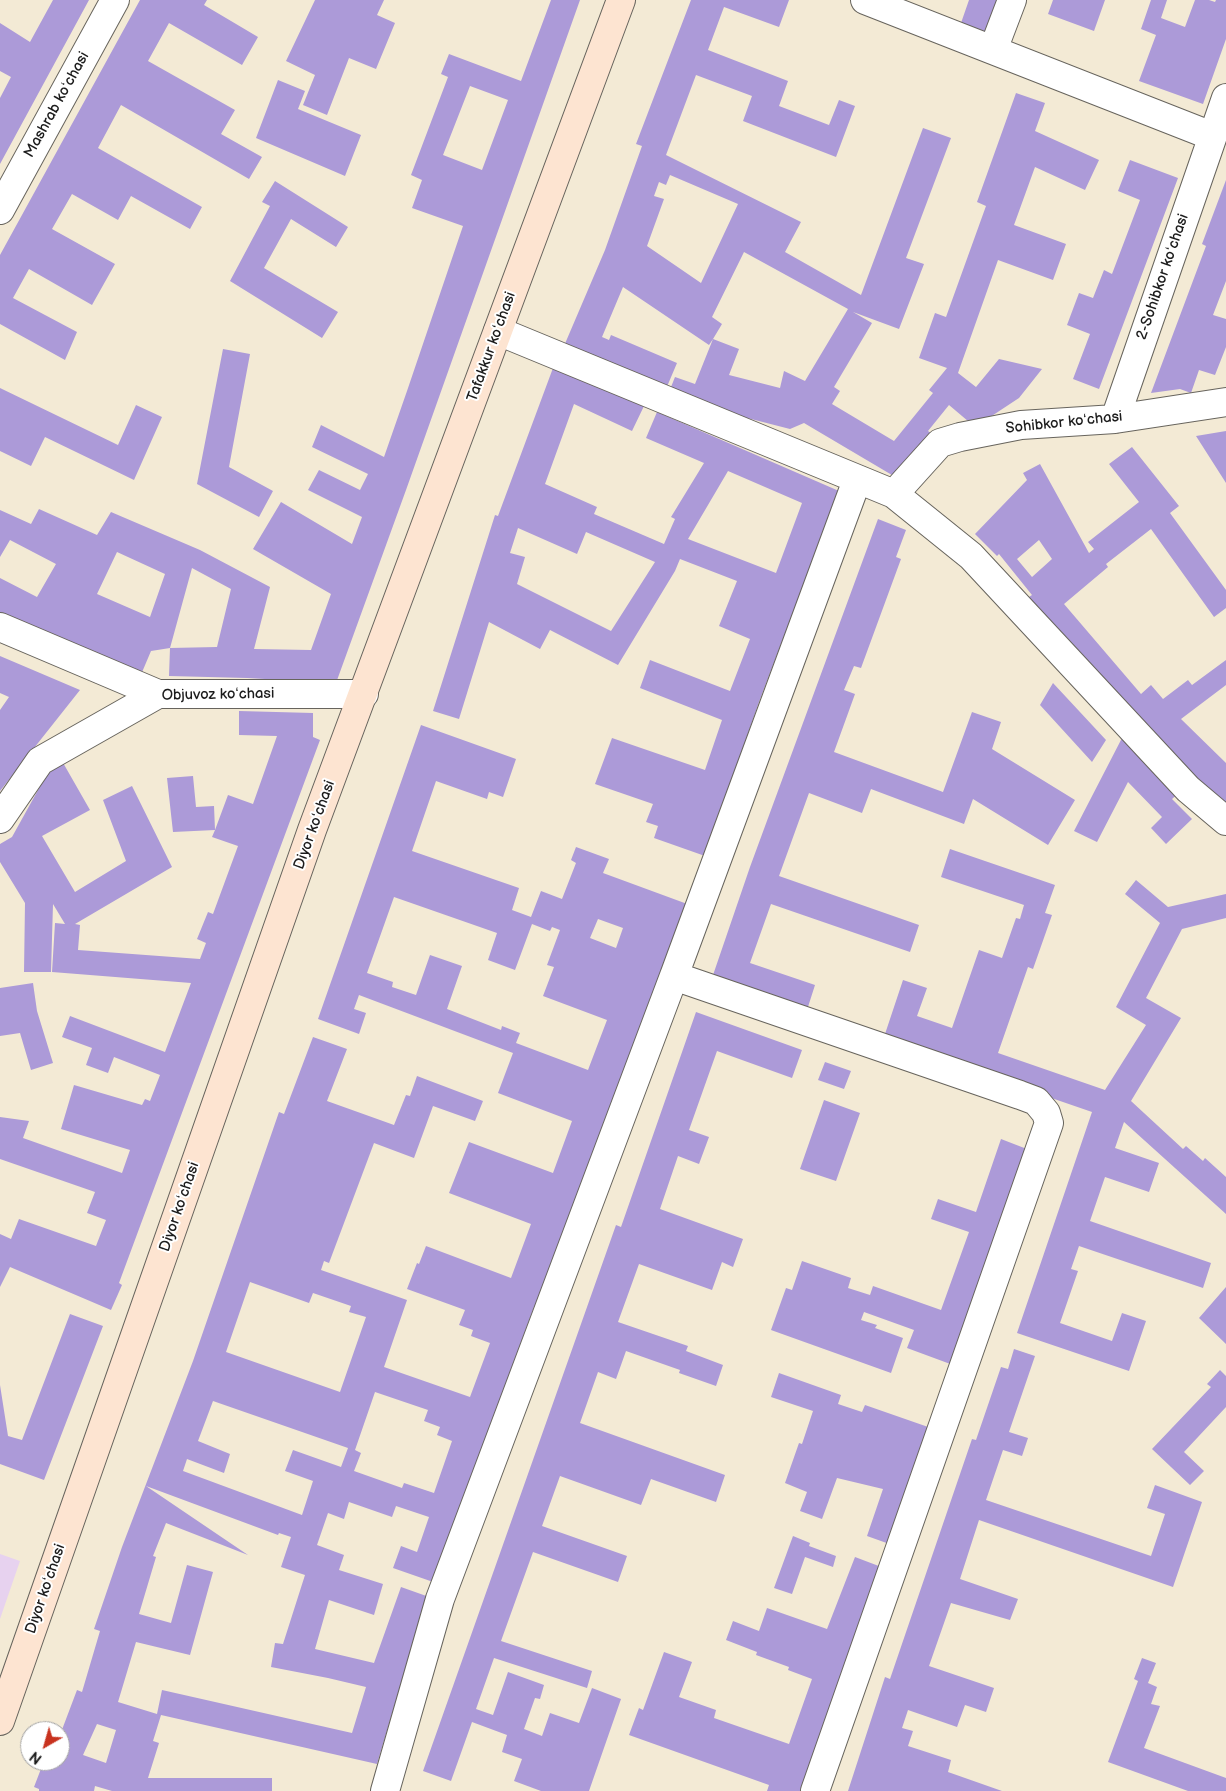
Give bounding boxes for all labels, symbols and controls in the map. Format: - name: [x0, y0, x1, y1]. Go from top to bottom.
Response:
- street label: Mashrab koʻchasi: [21, 49, 93, 161]
- street label: 2-Sohibkor koʻchasi: [1133, 212, 1193, 342]
- street label: Tafakkur koʻchasi: [464, 290, 520, 404]
- street label: Sohibkor koʻchasi: [1005, 408, 1123, 438]
- street label: Objuvoz koʻchasi: [161, 685, 275, 705]
- street label: Diyor koʻchasi: [291, 778, 339, 872]
- street label: Diyor koʻchasi: [156, 1160, 204, 1254]
- street label: Diyor koʻchasi: [22, 1542, 70, 1636]
- north arrow: [20, 1721, 70, 1771]
- text: N: [27, 1747, 45, 1767]

